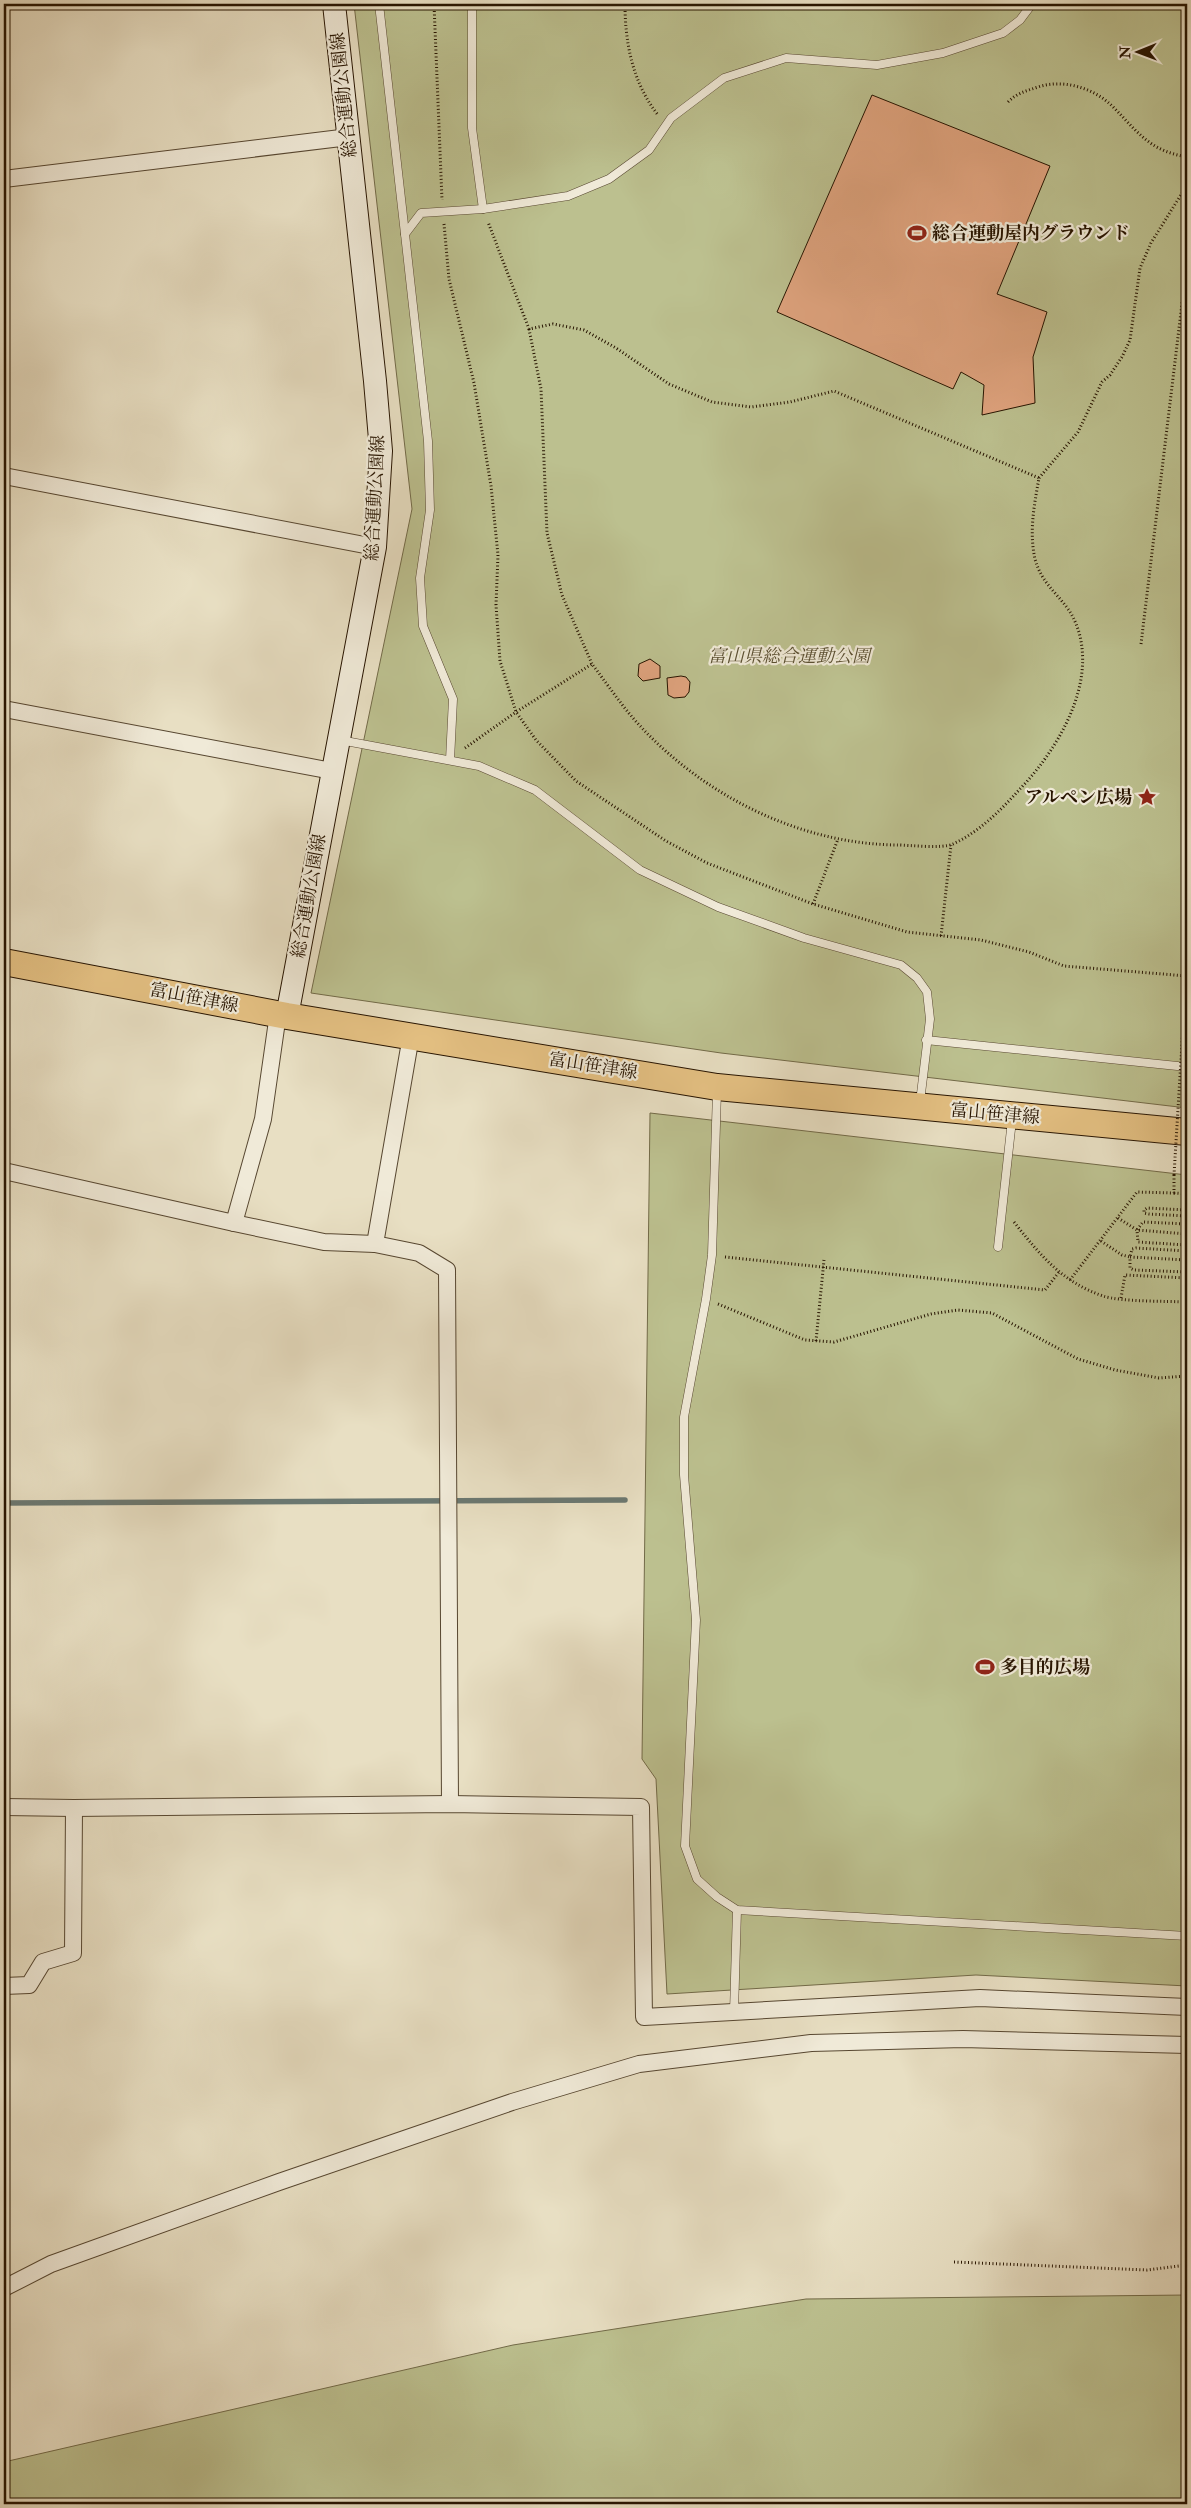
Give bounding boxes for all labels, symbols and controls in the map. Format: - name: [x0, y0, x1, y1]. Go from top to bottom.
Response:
- north arrow: [1114, 28, 1164, 78]
- street label: 総合運動公園線: [326, 31, 362, 159]
- text: N: [1117, 45, 1134, 60]
- sports icon: 総合運動屋内グラウンド: [906, 222, 928, 244]
- place label: 総合運動屋内グラウンド: [932, 222, 1130, 245]
- street label: 総合運動公園線: [360, 434, 390, 562]
- park label: 富山県総合運動公園: [708, 645, 873, 668]
- place label: アルペン広場: [1025, 786, 1132, 809]
- place icon: アルペン広場: [1136, 786, 1158, 808]
- street label: 総合運動公園線: [287, 832, 331, 960]
- street label: 富山笹津線: [148, 978, 240, 1018]
- street label: 富山笹津線: [547, 1048, 639, 1084]
- street label: 富山笹津線: [949, 1099, 1041, 1129]
- sports icon: 多目的広場: [974, 1656, 996, 1678]
- place label: 多目的広場: [1000, 1656, 1090, 1679]

